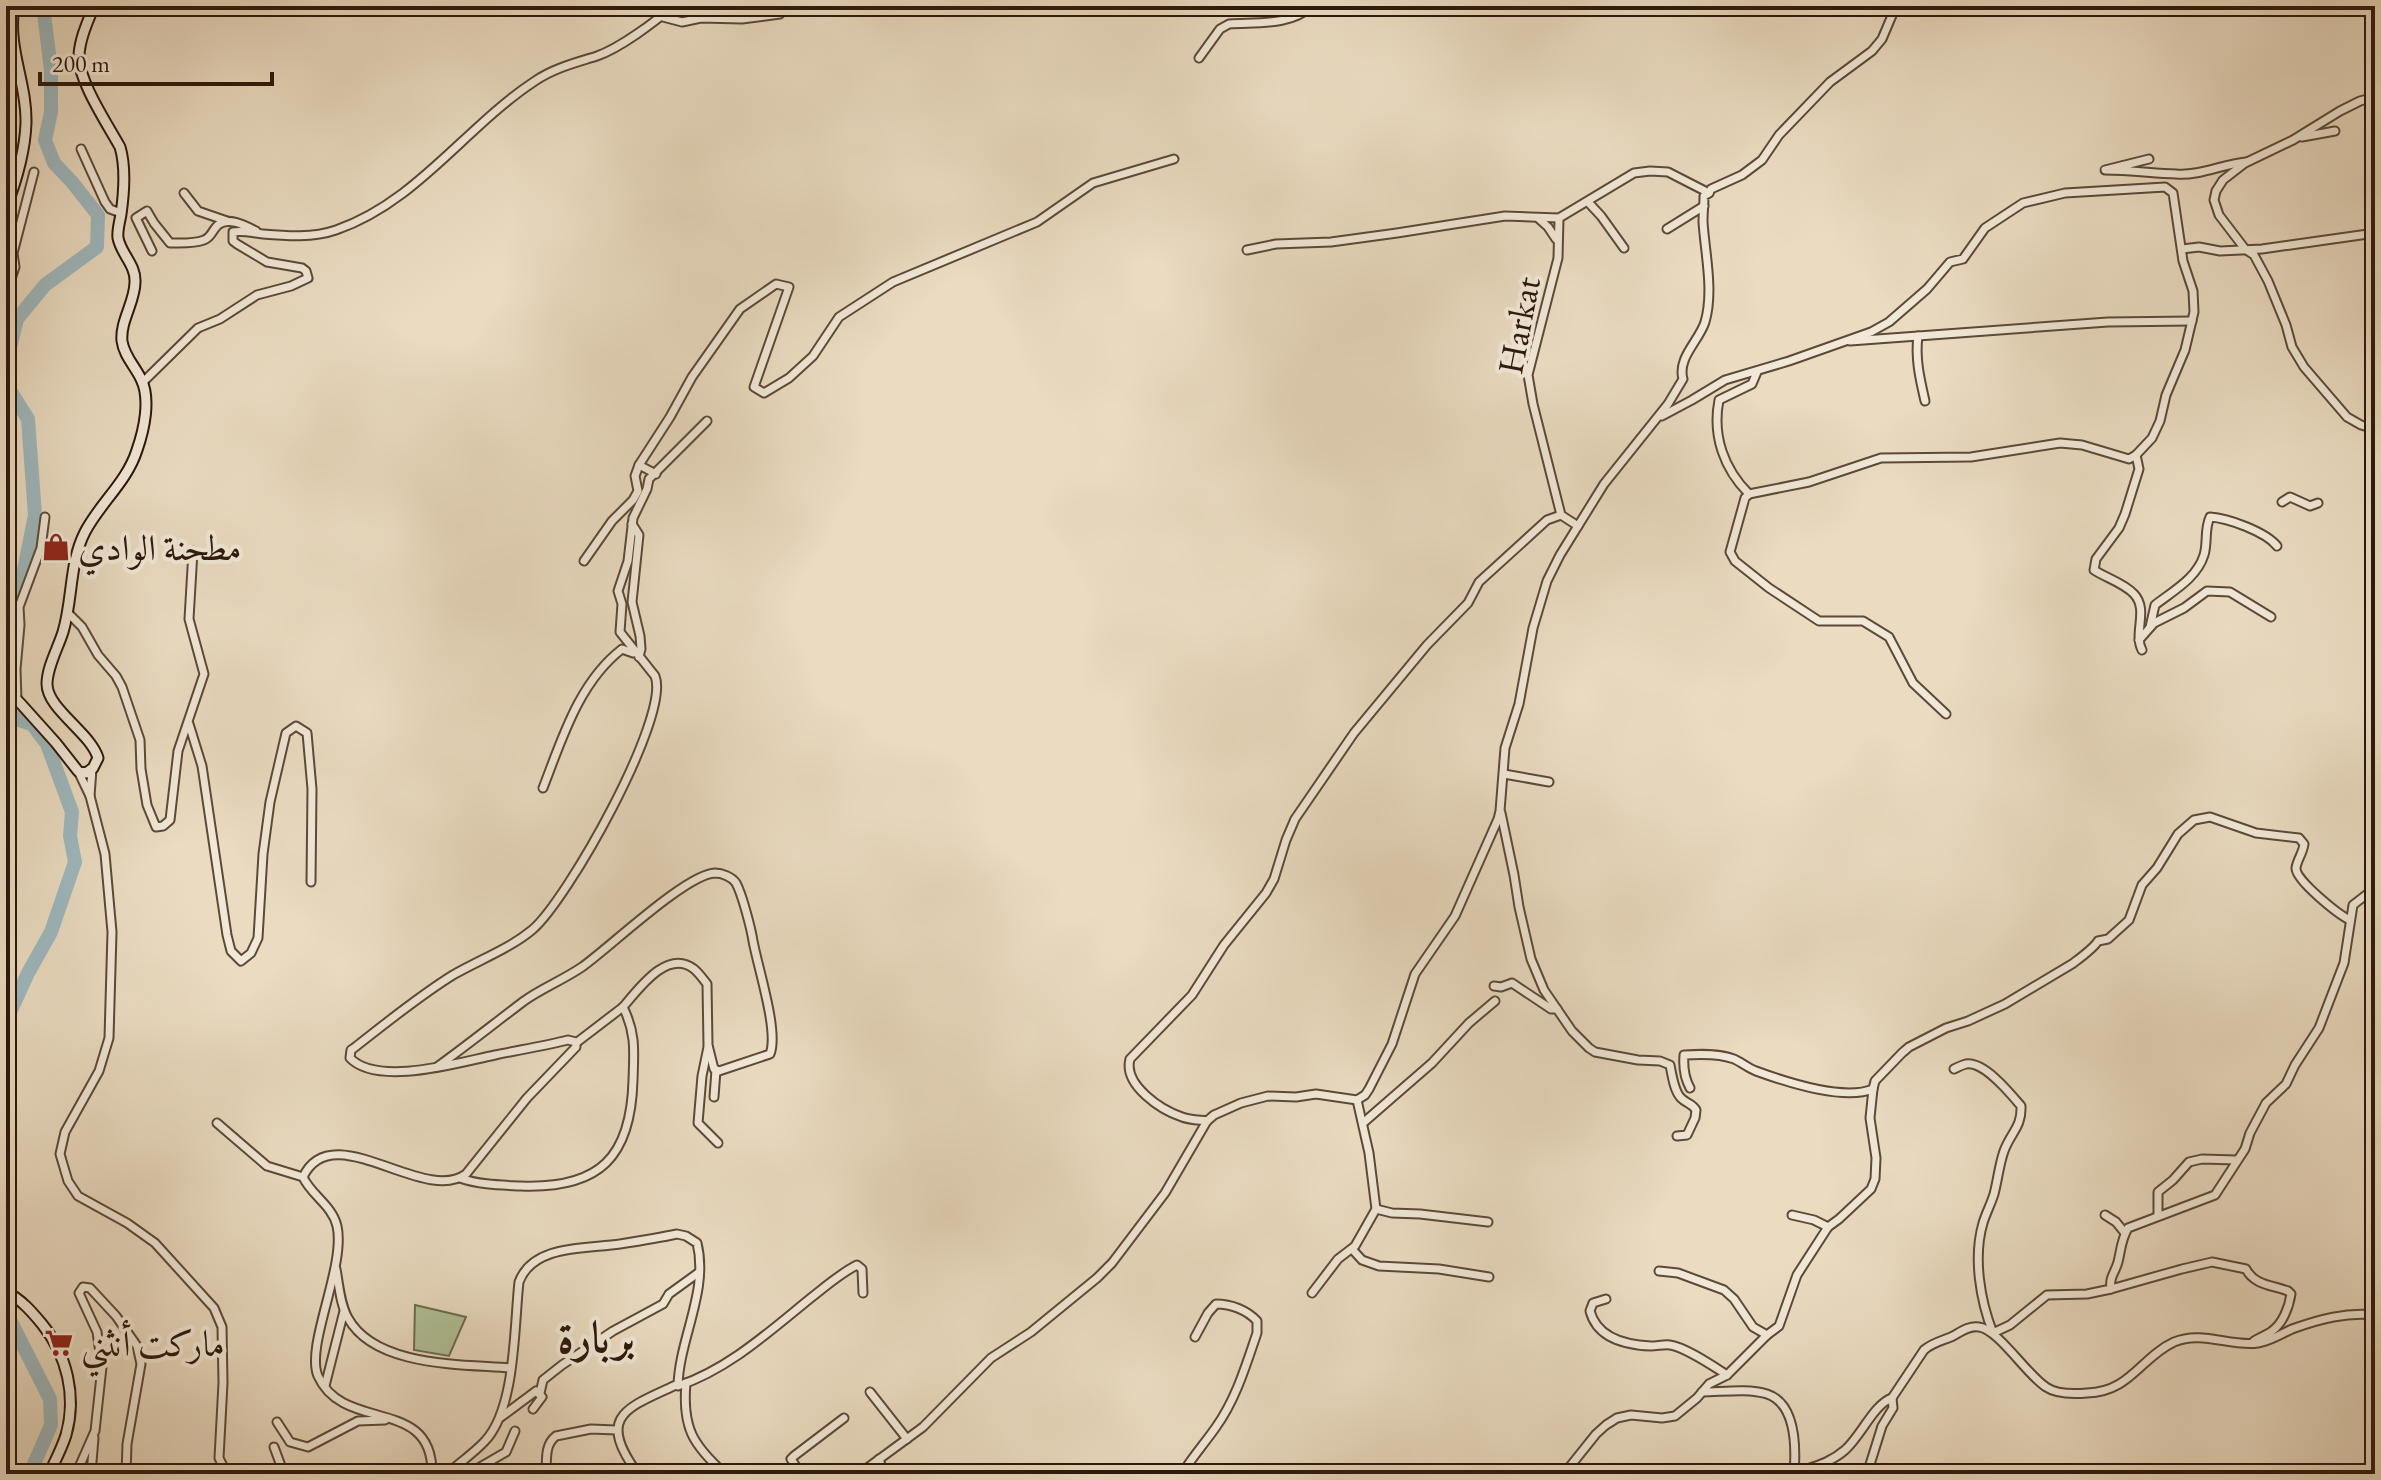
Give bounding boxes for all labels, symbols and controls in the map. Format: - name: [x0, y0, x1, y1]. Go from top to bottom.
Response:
- scale bar: [40, 36, 272, 86]
- text: 200 m: [52, 48, 110, 79]
- street label: Harkat: [1486, 272, 1551, 378]
- place label: مطحنة الوادي: [78, 524, 241, 576]
- shop icon: مطحنة الوادي: [41, 532, 71, 562]
- district label: بربارة: [557, 1308, 635, 1365]
- place label: ماركت أنثني: [81, 1319, 225, 1377]
- supermarket icon: ماركت أنثني: [44, 1328, 74, 1358]

